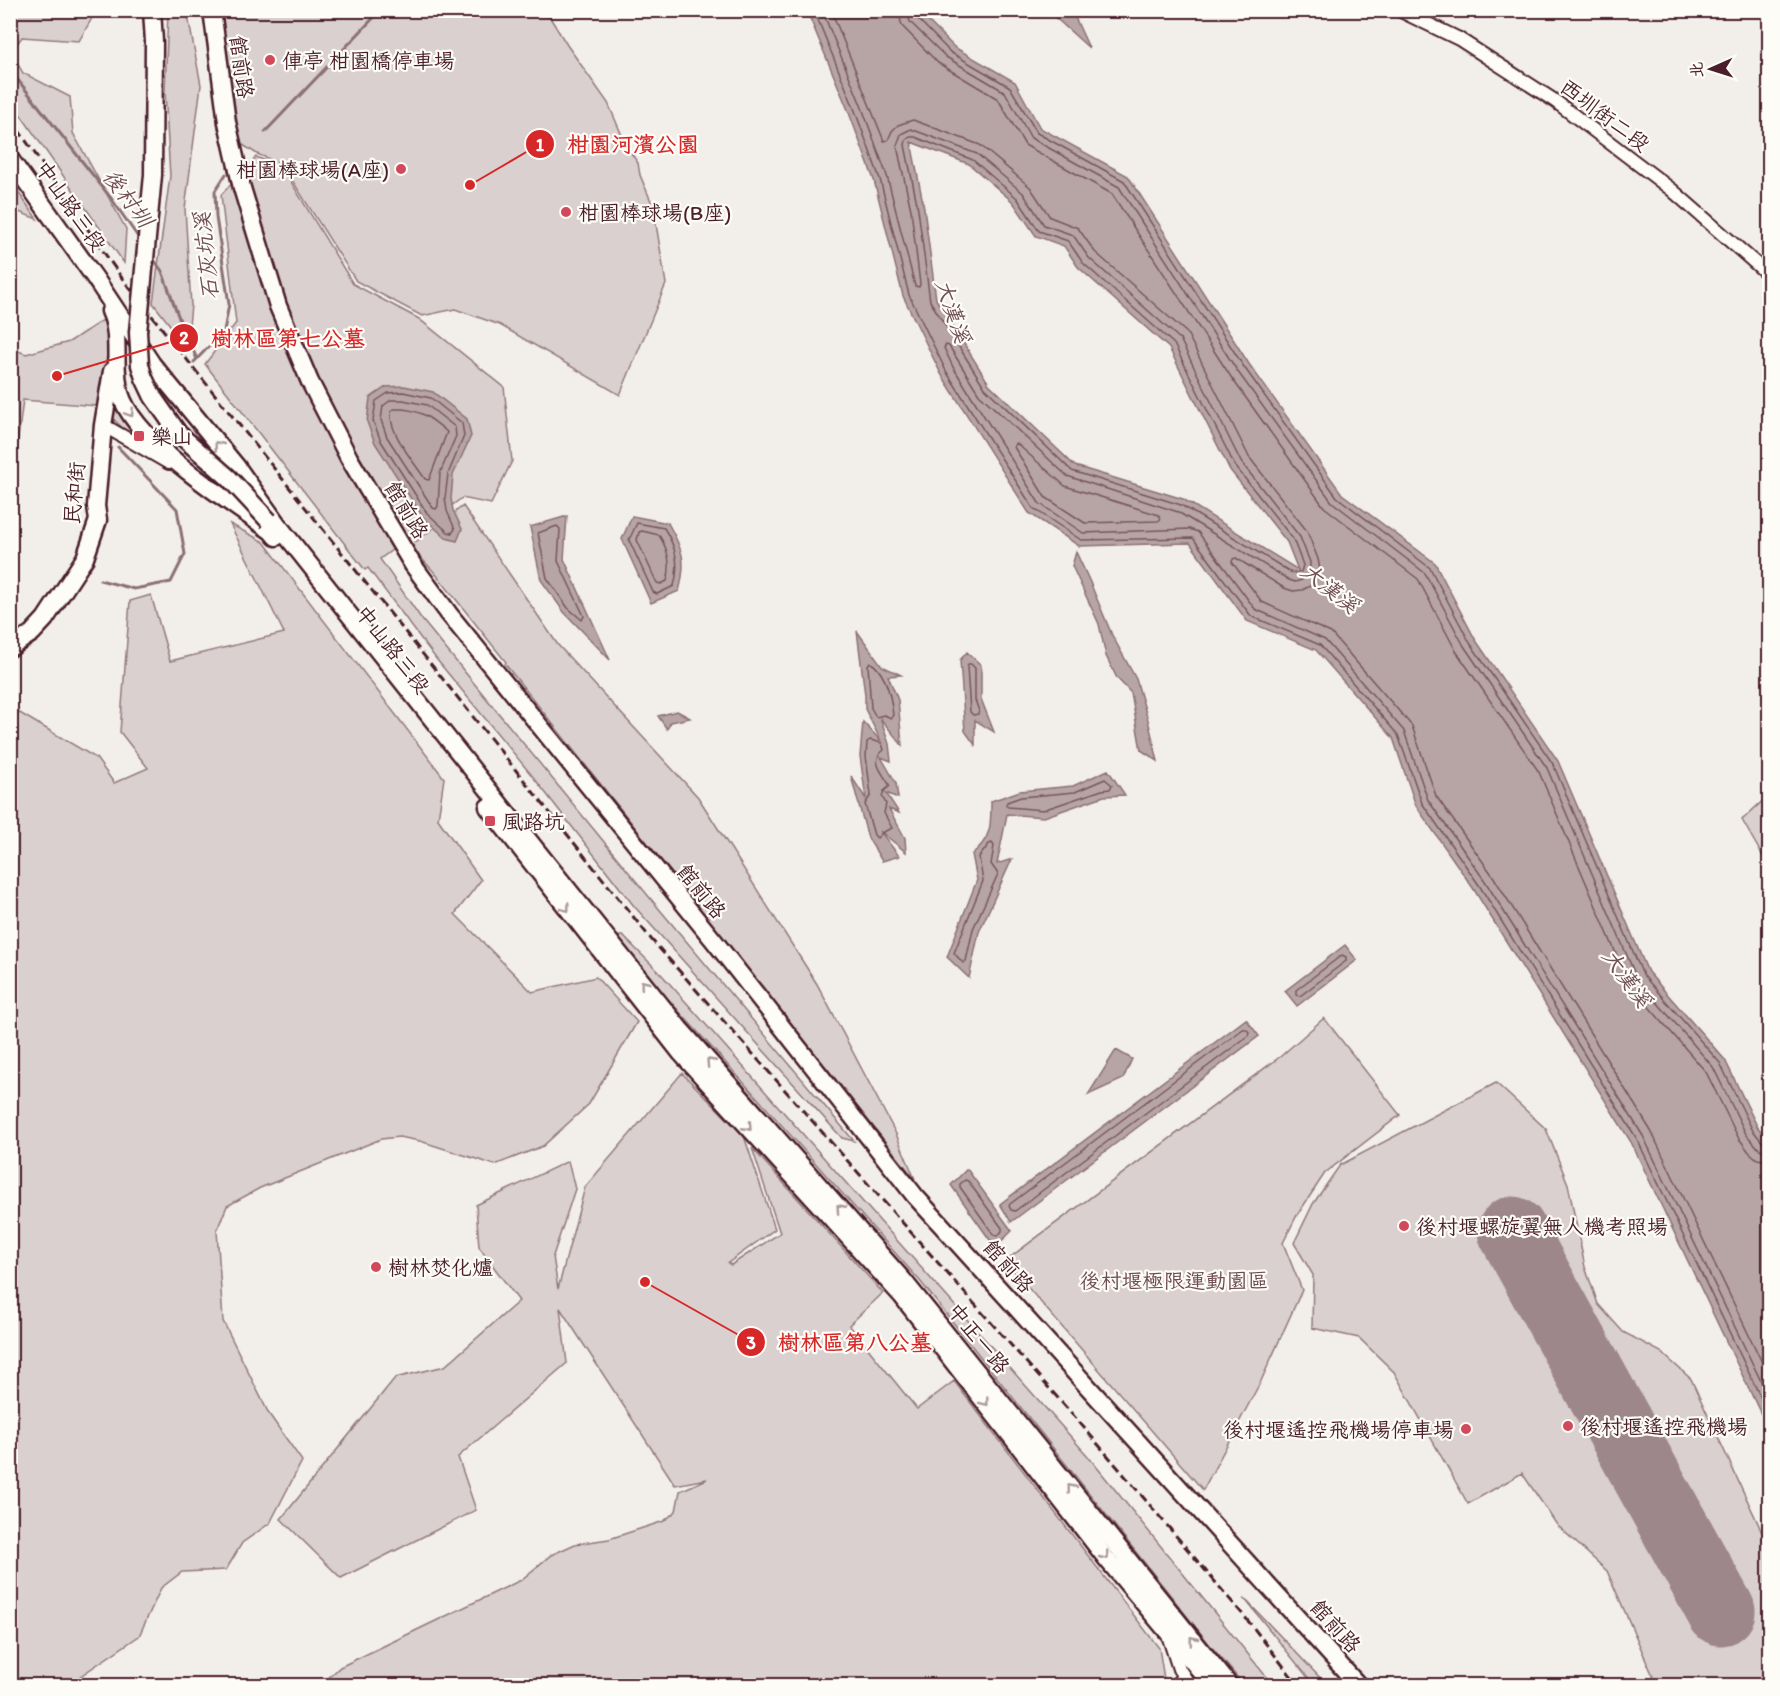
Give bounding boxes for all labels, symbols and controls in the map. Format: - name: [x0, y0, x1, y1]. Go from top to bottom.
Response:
- street label: 館前路: [225, 34, 259, 100]
- north arrow: [1681, 39, 1741, 99]
- place label: 俥亭 柑園橋停車場: [282, 48, 455, 73]
- marker: 俥亭 柑園橋停車場: [263, 53, 277, 67]
- text: 北: [1687, 61, 1706, 78]
- street label: 西圳街二段: [1556, 73, 1654, 157]
- callout: 柑園河濱公園: [525, 124, 711, 164]
- text: 柑園河濱公園: [567, 131, 699, 158]
- text: 1: [536, 134, 545, 156]
- street label: 中山路三段: [31, 156, 111, 256]
- place label: 柑園棒球場(A座): [236, 157, 389, 182]
- marker: 柑園棒球場(A座): [394, 162, 408, 176]
- water label: 後村圳: [97, 164, 160, 234]
- place label: 柑園棒球場(B座): [578, 200, 731, 225]
- marker: 柑園棒球場(B座): [559, 205, 573, 219]
- water label: 石灰坑溪: [188, 210, 224, 301]
- water label: 大漢溪: [929, 275, 977, 348]
- callout: 樹林區第七公墓: [169, 318, 377, 358]
- text: 樹林區第七公墓: [211, 325, 365, 352]
- text: 2: [179, 327, 189, 349]
- one-way arrow: [123, 406, 134, 417]
- place label: 樂山: [151, 424, 193, 449]
- marker: 樂山: [132, 429, 146, 443]
- one-way arrow: [214, 440, 225, 451]
- street label: 民和街: [59, 461, 89, 525]
- street label: 館前路: [380, 477, 434, 543]
- water label: 大漢溪: [1296, 557, 1365, 620]
- street label: 中山路三段: [351, 600, 435, 698]
- place label: 風路坑: [502, 809, 565, 834]
- marker: 風路坑: [483, 814, 497, 828]
- street label: 館前路: [672, 859, 732, 923]
- one-way arrow: [559, 901, 570, 912]
- water label: 大漢溪: [1597, 943, 1658, 1013]
- one-way arrow: [640, 979, 651, 990]
- one-way arrow: [706, 1059, 717, 1069]
- one-way arrow: [741, 1121, 752, 1131]
- one-way arrow: [836, 1204, 847, 1215]
- place label: 後村堰螺旋翼無人機考照場: [1416, 1214, 1668, 1239]
- marker: 後村堰螺旋翼無人機考照場: [1397, 1219, 1411, 1233]
- street label: 館前路: [979, 1234, 1039, 1298]
- place label: 樹林焚化爐: [388, 1255, 493, 1280]
- marker: 樹林焚化爐: [369, 1260, 383, 1274]
- park label: 後村堰極限運動園區: [1080, 1268, 1269, 1293]
- street label: 中正一路: [943, 1297, 1015, 1379]
- callout: 樹林區第八公墓: [736, 1322, 944, 1362]
- text: 樹林區第八公墓: [778, 1329, 932, 1356]
- text: 3: [746, 1332, 756, 1354]
- one-way arrow: [977, 1396, 988, 1407]
- place label: 後村堰遙控飛機場: [1580, 1414, 1748, 1439]
- place label: 後村堰遙控飛機場停車場: [1223, 1417, 1454, 1442]
- marker: 後村堰遙控飛機場: [1561, 1419, 1575, 1433]
- marker: 後村堰遙控飛機場停車場: [1459, 1422, 1473, 1436]
- one-way arrow: [1067, 1484, 1078, 1495]
- one-way arrow: [1097, 1549, 1108, 1560]
- street label: 館前路: [1306, 1594, 1366, 1658]
- one-way arrow: [1189, 1636, 1200, 1647]

